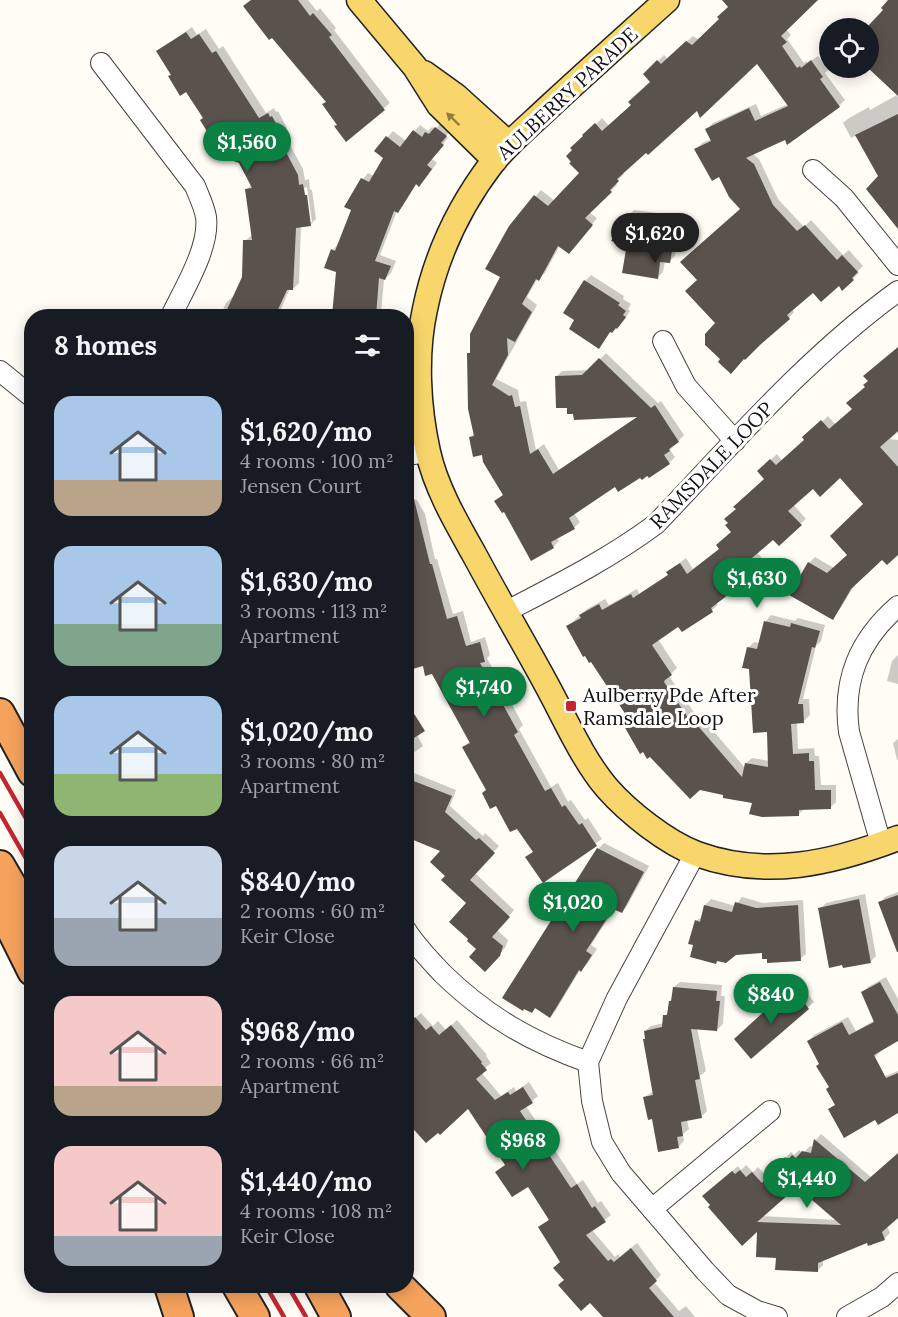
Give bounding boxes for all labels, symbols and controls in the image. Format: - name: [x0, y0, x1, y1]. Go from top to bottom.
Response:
- map controls: [819, 18, 879, 78]
- button: locate: [819, 18, 879, 78]
- street label: AULBERRY PARADE: [491, 21, 643, 165]
- one-way arrow: [446, 112, 461, 126]
- pin: $1,560: [198, 122, 296, 173]
- text: $1,560: [217, 129, 277, 154]
- pin: $1,620: [606, 213, 704, 264]
- text: $1,620: [625, 220, 685, 245]
- text: 8 homes: [54, 329, 157, 362]
- icon: filters: [351, 329, 384, 362]
- street label: RAMSDALE LOOP: [644, 396, 778, 534]
- text: $1,620/mo: [240, 415, 372, 448]
- icon: home: [102, 420, 174, 492]
- text: 4 rooms · 100 m²: [240, 448, 394, 473]
- text: Jensen Court: [240, 473, 362, 498]
- pin: $1,630: [708, 558, 806, 609]
- text: $1,630/mo: [240, 565, 373, 598]
- text: $1,630: [727, 565, 787, 590]
- icon: home: [102, 570, 174, 642]
- text: 3 rooms · 113 m²: [240, 598, 388, 623]
- text: Apartment: [240, 623, 340, 648]
- pin: $1,740: [435, 667, 533, 718]
- text: $1,740: [456, 674, 512, 699]
- place label: Aulberry Pde After Ramsdale Loop: [582, 682, 756, 730]
- marker: Aulberry Pde After Ramsdale Loop: [564, 699, 578, 713]
- text: $1,020/mo: [240, 715, 373, 748]
- icon: home: [102, 720, 174, 792]
- text: 3 rooms · 80 m²: [240, 748, 385, 773]
- text: Apartment: [240, 773, 340, 798]
- text: $840/mo: [240, 865, 355, 898]
- icon: home: [102, 870, 174, 942]
- pin: $1,020: [524, 882, 622, 933]
- text: $1,020: [543, 889, 603, 914]
- text: 2 rooms · 60 m²: [240, 898, 385, 923]
- text: Keir Close: [240, 923, 335, 948]
- pin: $840: [735, 974, 807, 1025]
- text: $840: [748, 981, 794, 1006]
- text: $968/mo: [240, 1015, 355, 1048]
- icon: home: [102, 1020, 174, 1092]
- text: 2 rooms · 66 m²: [240, 1048, 385, 1073]
- text: Apartment: [240, 1073, 340, 1098]
- pin: $968: [487, 1120, 559, 1171]
- text: $968: [500, 1127, 546, 1152]
- pin: $1,440: [758, 1158, 856, 1209]
- text: $1,440/mo: [240, 1165, 372, 1198]
- text: $1,440: [777, 1165, 837, 1190]
- icon: home: [102, 1170, 174, 1242]
- text: 4 rooms · 108 m²: [240, 1198, 392, 1223]
- text: Keir Close: [240, 1223, 335, 1248]

